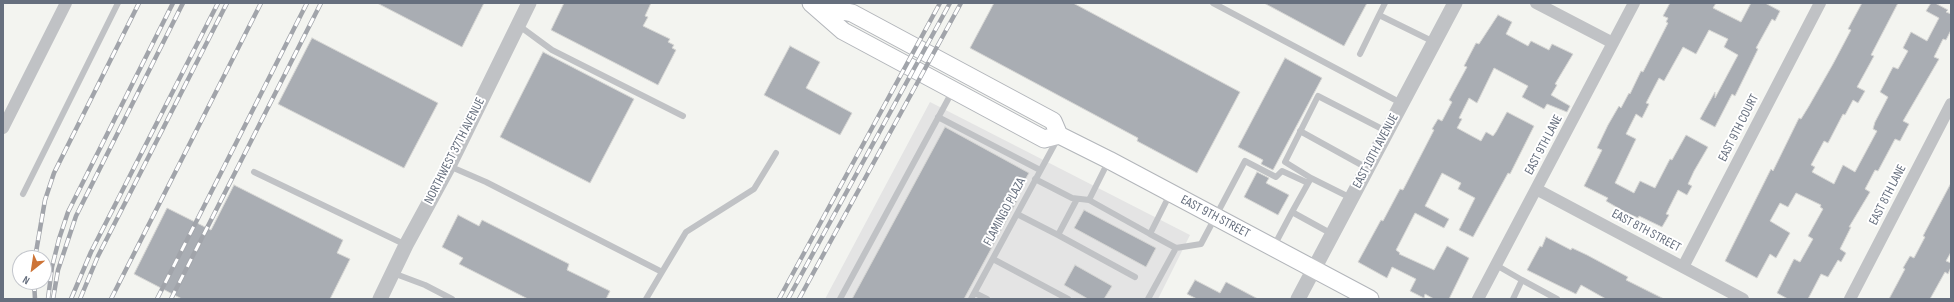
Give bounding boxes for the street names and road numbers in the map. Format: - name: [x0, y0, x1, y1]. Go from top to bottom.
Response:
- street label: EAST 9TH COURT: [1715, 92, 1763, 164]
- street label: NORTHWEST 37TH AVENUE: [421, 95, 489, 207]
- street label: EAST 10TH AVENUE: [1350, 111, 1402, 191]
- street label: EAST 9TH LANE: [1522, 112, 1566, 178]
- street label: EAST 8TH LANE: [1866, 162, 1910, 228]
- street label: FLAMINGO PLAZA: [981, 175, 1029, 249]
- street label: EAST 9TH STREET: [1178, 192, 1252, 242]
- street label: EAST 8TH STREET: [1609, 206, 1683, 256]

